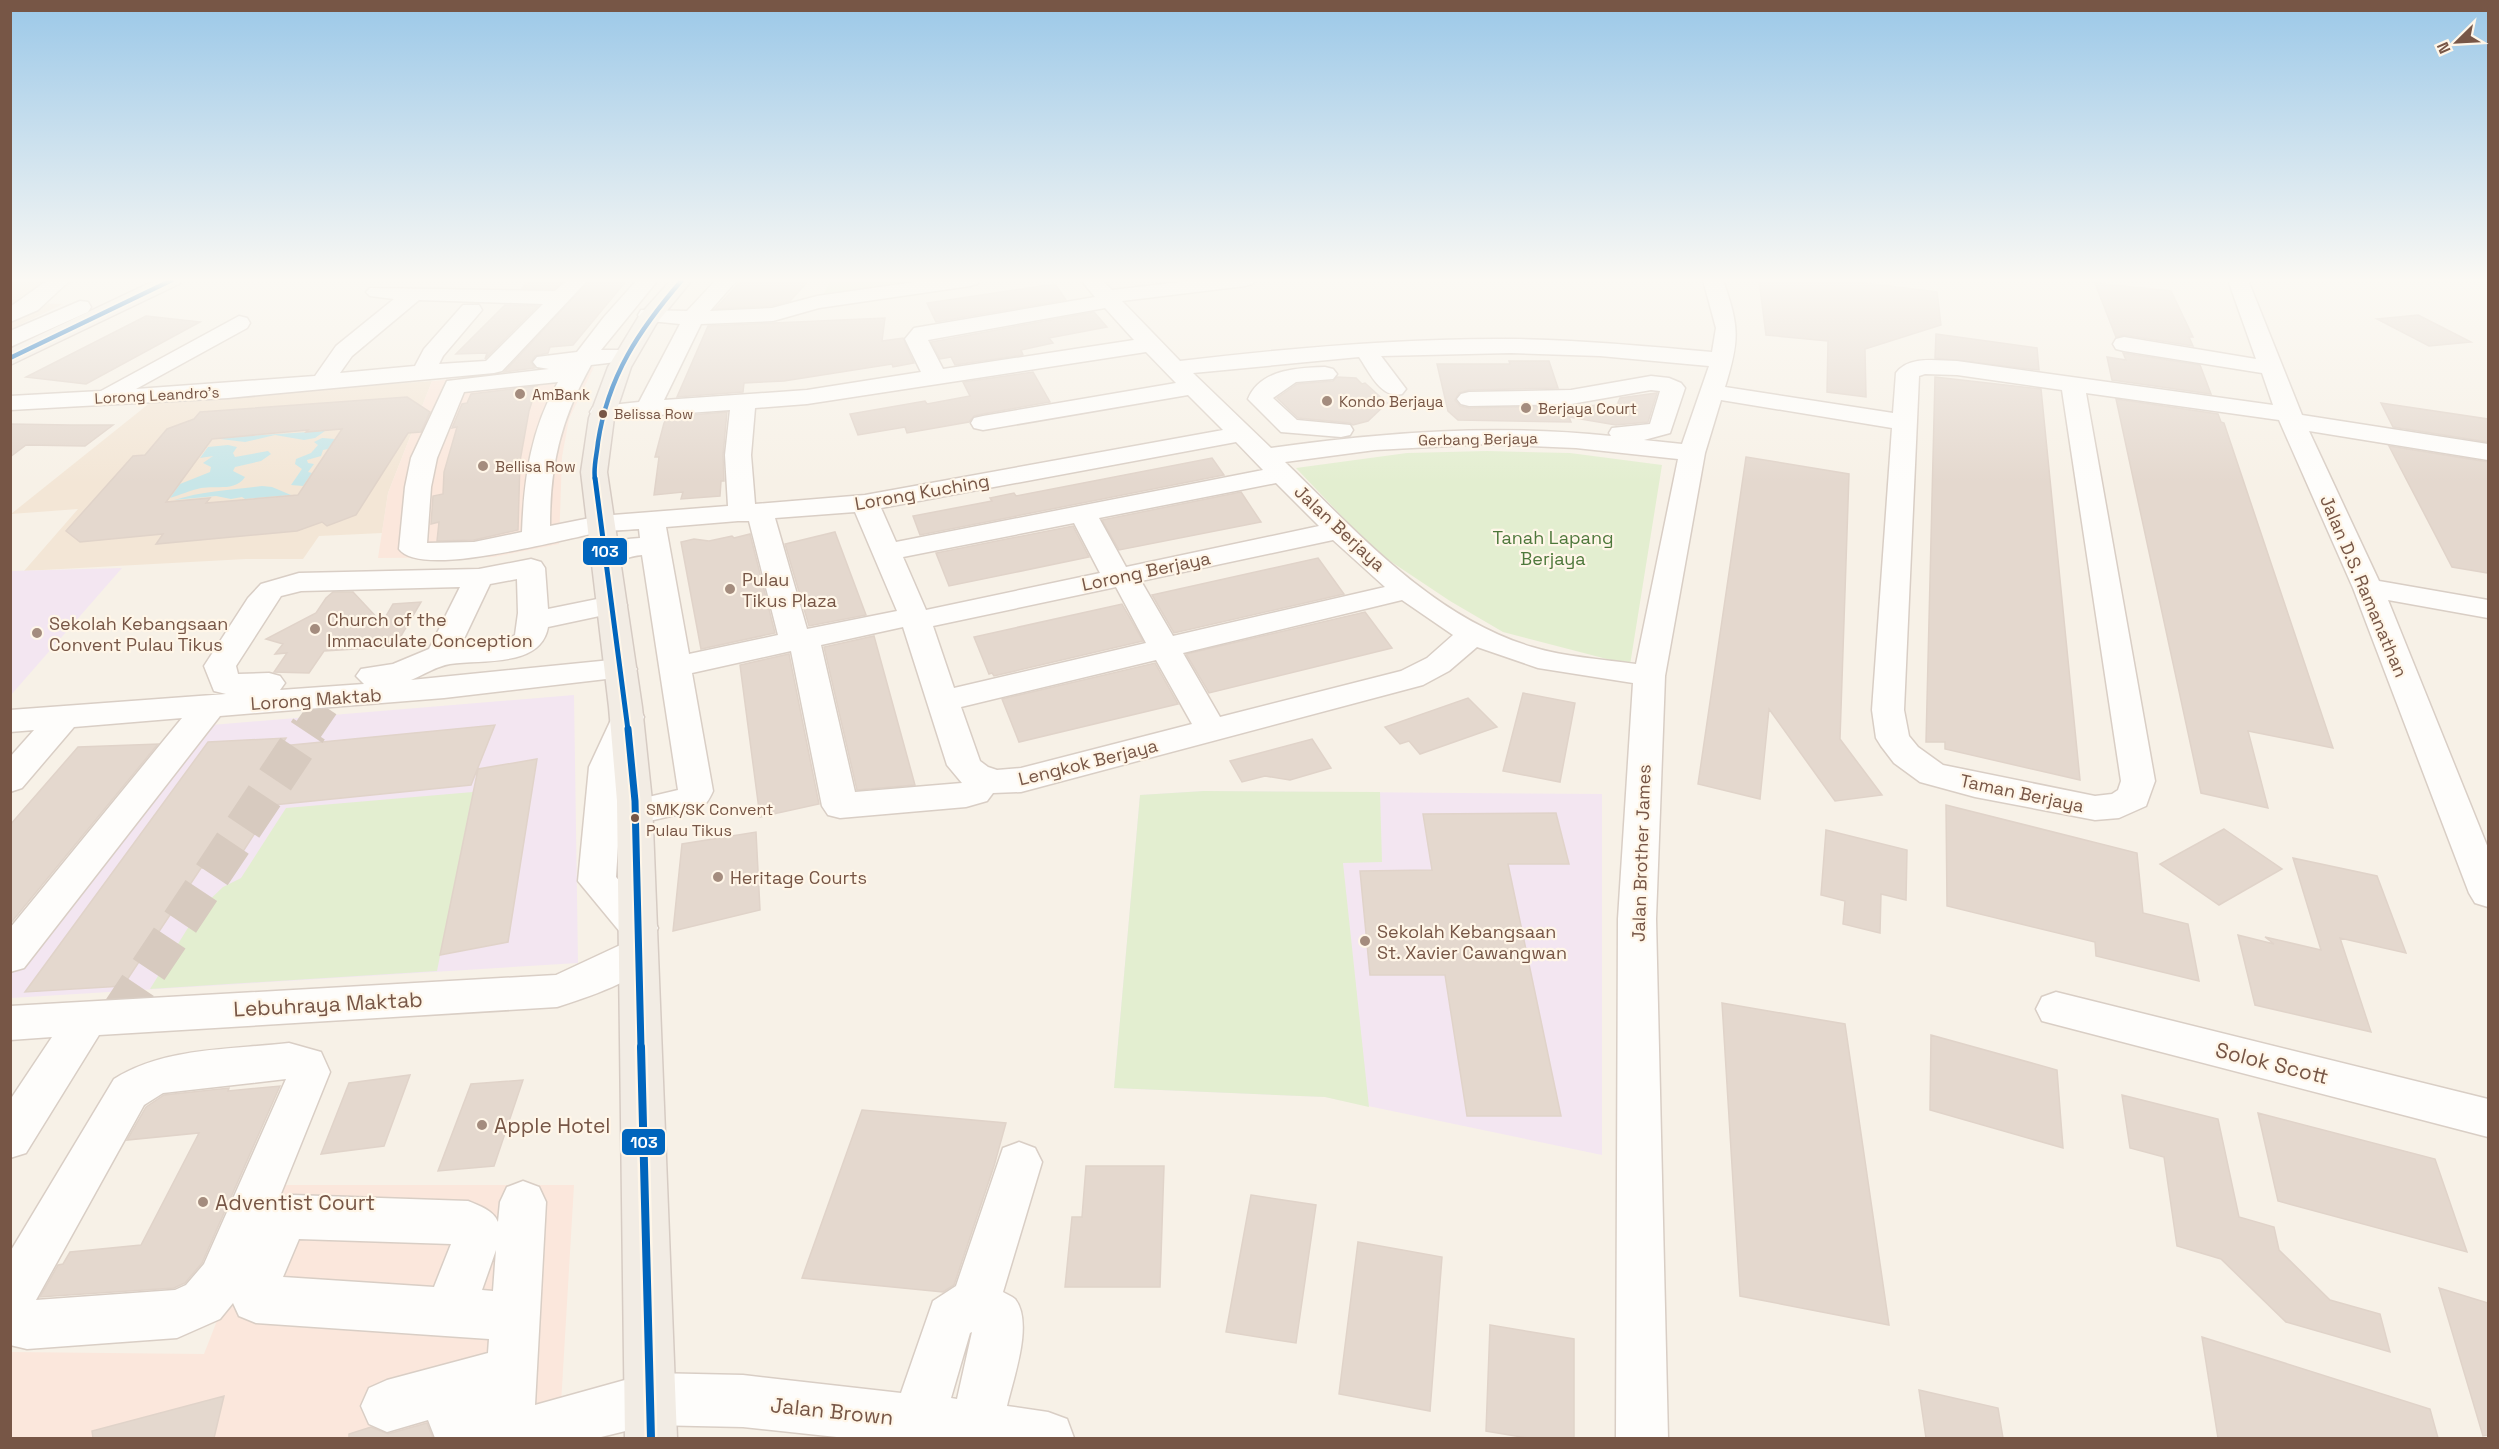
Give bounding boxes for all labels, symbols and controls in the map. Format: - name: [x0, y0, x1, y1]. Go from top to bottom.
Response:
- north arrow: [2427, 12, 2487, 72]
- text: N: [2432, 39, 2456, 57]
- street label: Lorong Leandro's: [94, 382, 220, 408]
- place label: AmBank: [532, 385, 590, 404]
- marker: AmBank: [513, 387, 527, 401]
- place label: Kondo Berjaya: [1339, 392, 1444, 411]
- marker: Kondo Berjaya: [1320, 394, 1334, 408]
- place label: Berjaya Court: [1538, 399, 1637, 418]
- marker: Berjaya Court: [1519, 401, 1533, 415]
- place label: Belissa Row: [614, 405, 693, 423]
- marker: Belissa Row: [597, 408, 609, 420]
- street label: Gerbang Berjaya: [1418, 428, 1538, 450]
- place label: Bellisa Row: [495, 457, 576, 476]
- marker: Bellisa Row: [476, 459, 490, 473]
- street label: Lorong Kuching: [853, 469, 991, 515]
- street label: Jalan Berjaya: [1290, 480, 1390, 576]
- street label: Jalan D.S. Ramanathan: [2315, 491, 2413, 681]
- park label: Tanah Lapang Berjaya: [1492, 526, 1614, 570]
- line badge: 103: [582, 537, 628, 566]
- text: 103: [591, 541, 619, 562]
- street label: Lorong Berjaya: [1080, 546, 1212, 596]
- place label: Pulau Tikus Plaza: [742, 568, 837, 612]
- marker: Pulau Tikus Plaza: [723, 582, 737, 596]
- place label: Church of the Immaculate Conception: [327, 608, 533, 652]
- place label: Sekolah Kebangsaan Convent Pulau Tikus: [49, 612, 228, 656]
- marker: Church of the Immaculate Conception: [308, 622, 322, 636]
- marker: Sekolah Kebangsaan Convent Pulau Tikus: [30, 626, 44, 640]
- street label: Lorong Maktab: [250, 683, 382, 715]
- street label: Lengkok Berjaya: [1016, 734, 1160, 790]
- street label: Jalan Brother James: [1626, 764, 1656, 942]
- street label: Taman Berjaya: [1958, 769, 2086, 817]
- place label: SMK/SK Convent Pulau Tikus: [646, 799, 773, 841]
- marker: SMK/SK Convent Pulau Tikus: [629, 812, 641, 824]
- place label: Heritage Courts: [730, 866, 867, 889]
- marker: Heritage Courts: [711, 870, 725, 884]
- place label: Sekolah Kebangsaan St. Xavier Cawangwan: [1377, 920, 1567, 964]
- marker: Sekolah Kebangsaan St. Xavier Cawangwan: [1358, 934, 1372, 948]
- street label: Lebuhraya Maktab: [233, 986, 423, 1022]
- street label: Solok Scott: [2213, 1036, 2331, 1090]
- place label: Apple Hotel: [494, 1112, 610, 1139]
- marker: Apple Hotel: [475, 1118, 489, 1132]
- line badge: 103: [621, 1128, 666, 1156]
- text: 103: [630, 1132, 658, 1153]
- place label: Adventist Court: [215, 1189, 375, 1216]
- marker: Adventist Court: [196, 1195, 210, 1209]
- street label: Jalan Brown: [769, 1391, 895, 1431]

